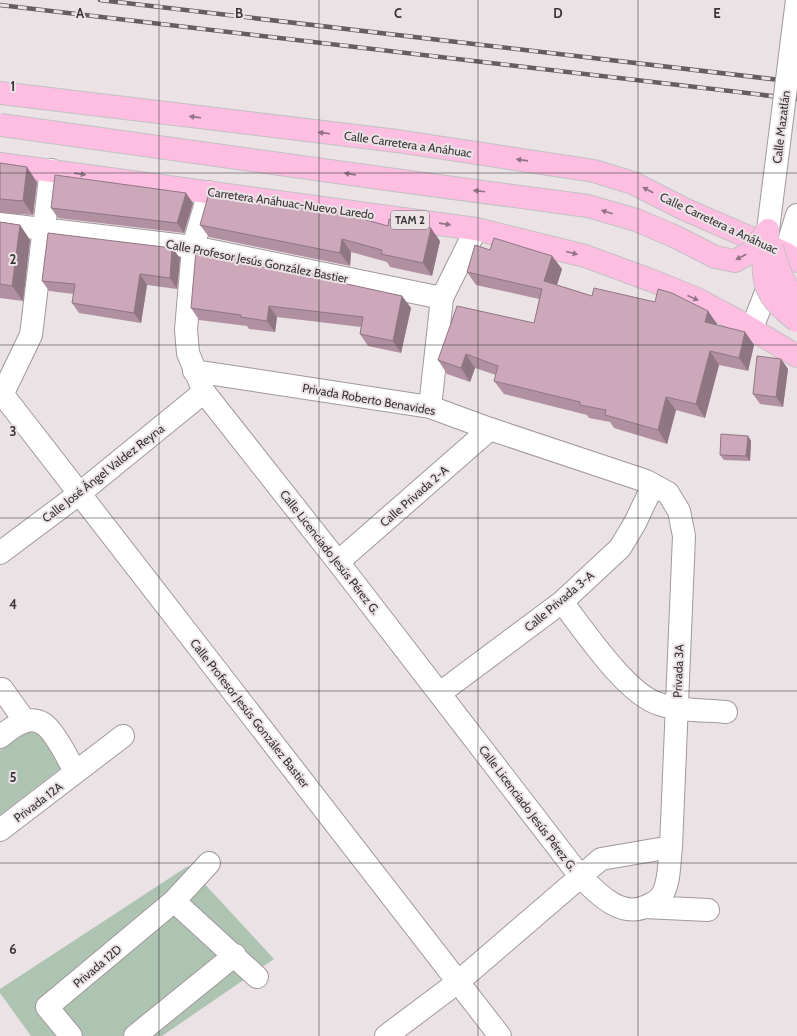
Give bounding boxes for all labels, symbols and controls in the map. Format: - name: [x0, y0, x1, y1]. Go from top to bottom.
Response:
- text: A: [76, 5, 85, 21]
- text: B: [235, 5, 243, 21]
- text: C: [394, 5, 402, 21]
- text: D: [553, 5, 563, 21]
- text: E: [713, 5, 721, 21]
- text: 1: [11, 78, 15, 94]
- street label: Calle Mazatlán: [769, 89, 793, 164]
- one-way arrow: [189, 114, 201, 120]
- street label: Calle Carretera a Anáhuac: [343, 128, 473, 160]
- one-way arrow: [318, 130, 330, 136]
- one-way arrow: [516, 157, 529, 163]
- one-way arrow: [74, 171, 86, 177]
- one-way arrow: [344, 171, 356, 177]
- street label: Carretera Anáhuac-Nuevo Laredo: [207, 184, 376, 222]
- one-way arrow: [642, 187, 654, 194]
- one-way arrow: [473, 188, 485, 194]
- street label: Calle Carretera a Anáhuac: [657, 189, 781, 257]
- one-way arrow: [601, 209, 613, 215]
- road number: TAM 2: [391, 211, 429, 229]
- one-way arrow: [439, 221, 451, 227]
- street label: Calle Profesor Jesús González Bastier: [165, 236, 349, 286]
- one-way arrow: [566, 250, 578, 256]
- text: 2: [10, 251, 17, 267]
- one-way arrow: [735, 254, 747, 261]
- one-way arrow: [688, 295, 699, 301]
- street label: Privada Roberto Benavides: [301, 380, 437, 418]
- street label: Calle José Ángel Valdez Reyna: [39, 421, 167, 525]
- text: 3: [9, 423, 17, 439]
- street label: Calle Privada 2-A: [377, 462, 452, 530]
- street label: Calle Licenciado Jesús Pérez G.: [277, 487, 383, 617]
- street label: Calle Privada 3-A: [521, 567, 597, 635]
- text: 4: [9, 596, 17, 612]
- street label: Calle Profesor Jesús González Bastier: [187, 635, 313, 791]
- street label: Privada 3A: [670, 643, 686, 698]
- street label: Calle Licenciado Jesús Pérez G.: [476, 742, 580, 874]
- text: 5: [10, 769, 17, 785]
- street label: Privada 12A: [11, 778, 66, 825]
- text: 6: [9, 941, 17, 957]
- street label: Privada 12D: [70, 941, 125, 991]

